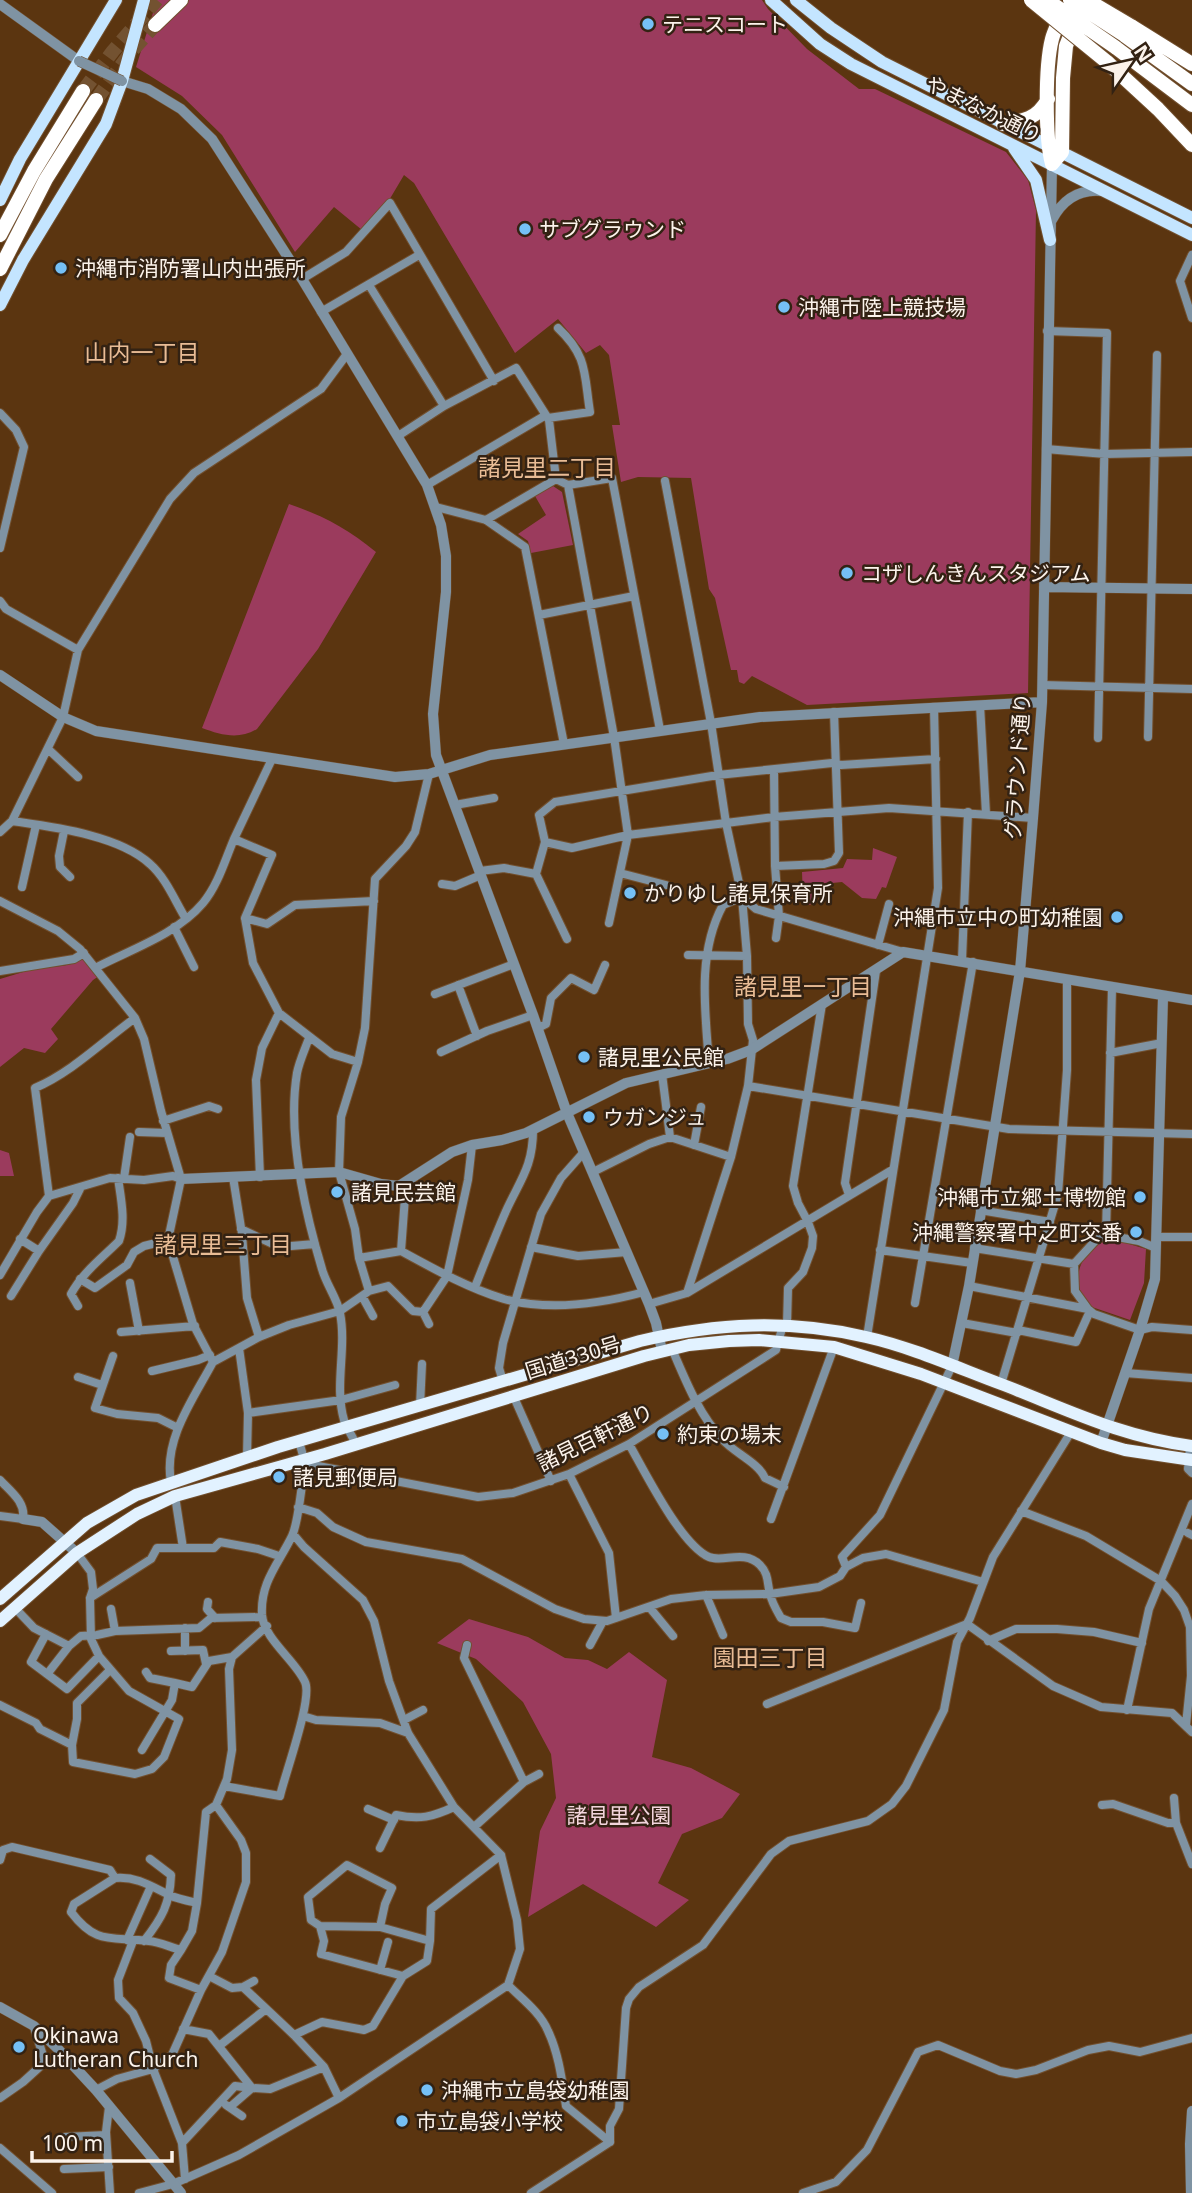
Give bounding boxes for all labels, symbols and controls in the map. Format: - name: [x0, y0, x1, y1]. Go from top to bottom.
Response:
- place label: テニスコート: [662, 10, 788, 38]
- marker: テニスコート: [640, 16, 656, 32]
- north arrow: [1094, 28, 1164, 98]
- text: N: [1128, 40, 1158, 67]
- street label: やまなか通り: [921, 69, 1047, 149]
- place label: サブグラウンド: [539, 215, 686, 243]
- marker: サブグラウンド: [517, 221, 533, 237]
- place label: 沖縄市消防署山内出張所: [75, 254, 306, 282]
- marker: 沖縄市消防署山内出張所: [53, 260, 69, 276]
- place label: 沖縄市陸上競技場: [798, 293, 966, 321]
- marker: 沖縄市陸上競技場: [776, 299, 792, 315]
- district label: 山内一丁目: [85, 336, 200, 368]
- district label: 諸見里二丁目: [478, 451, 616, 483]
- place label: コザしんきんスタジアム: [861, 559, 1091, 587]
- marker: コザしんきんスタジアム: [839, 565, 855, 581]
- street label: グラウンド通り: [998, 692, 1036, 840]
- place label: かりゆし諸見保育所: [644, 879, 833, 907]
- marker: かりゆし諸見保育所: [622, 885, 638, 901]
- place label: 沖縄市立中の町幼稚園: [893, 903, 1103, 931]
- marker: 沖縄市立中の町幼稚園: [1109, 909, 1125, 925]
- district label: 諸見里一丁目: [734, 970, 872, 1002]
- place label: 諸見里公民館: [598, 1043, 724, 1071]
- marker: 諸見里公民館: [576, 1049, 592, 1065]
- place label: ウガンジュ: [603, 1103, 707, 1131]
- marker: ウガンジュ: [581, 1109, 597, 1125]
- place label: 諸見民芸館: [351, 1178, 456, 1206]
- place label: 沖縄市立郷土博物館: [937, 1183, 1126, 1211]
- marker: 諸見民芸館: [329, 1184, 345, 1200]
- marker: 沖縄市立郷土博物館: [1132, 1189, 1148, 1205]
- place label: 沖縄警察署中之町交番: [912, 1218, 1122, 1246]
- marker: 沖縄警察署中之町交番: [1128, 1224, 1144, 1240]
- district label: 諸見里三丁目: [154, 1228, 292, 1260]
- street label: 国道330号: [522, 1329, 624, 1385]
- street label: 諸見百軒通り: [532, 1397, 658, 1477]
- place label: 約束の場末: [677, 1420, 782, 1448]
- marker: 約束の場末: [655, 1426, 671, 1442]
- place label: 諸見郵便局: [293, 1463, 398, 1491]
- marker: 諸見郵便局: [271, 1469, 287, 1485]
- district label: 園田三丁目: [713, 1641, 828, 1673]
- park label: 諸見里公園: [567, 1801, 672, 1829]
- place label: Okinawa Lutheran Church: [33, 2021, 198, 2073]
- marker: Okinawa Lutheran Church: [11, 2039, 27, 2055]
- place label: 沖縄市立島袋幼稚園: [441, 2076, 630, 2104]
- marker: 沖縄市立島袋幼稚園: [419, 2082, 435, 2098]
- place label: 市立島袋小学校: [416, 2107, 563, 2135]
- marker: 市立島袋小学校: [394, 2113, 410, 2129]
- scale bar: [32, 2120, 172, 2164]
- text: 100 m: [42, 2129, 103, 2157]

